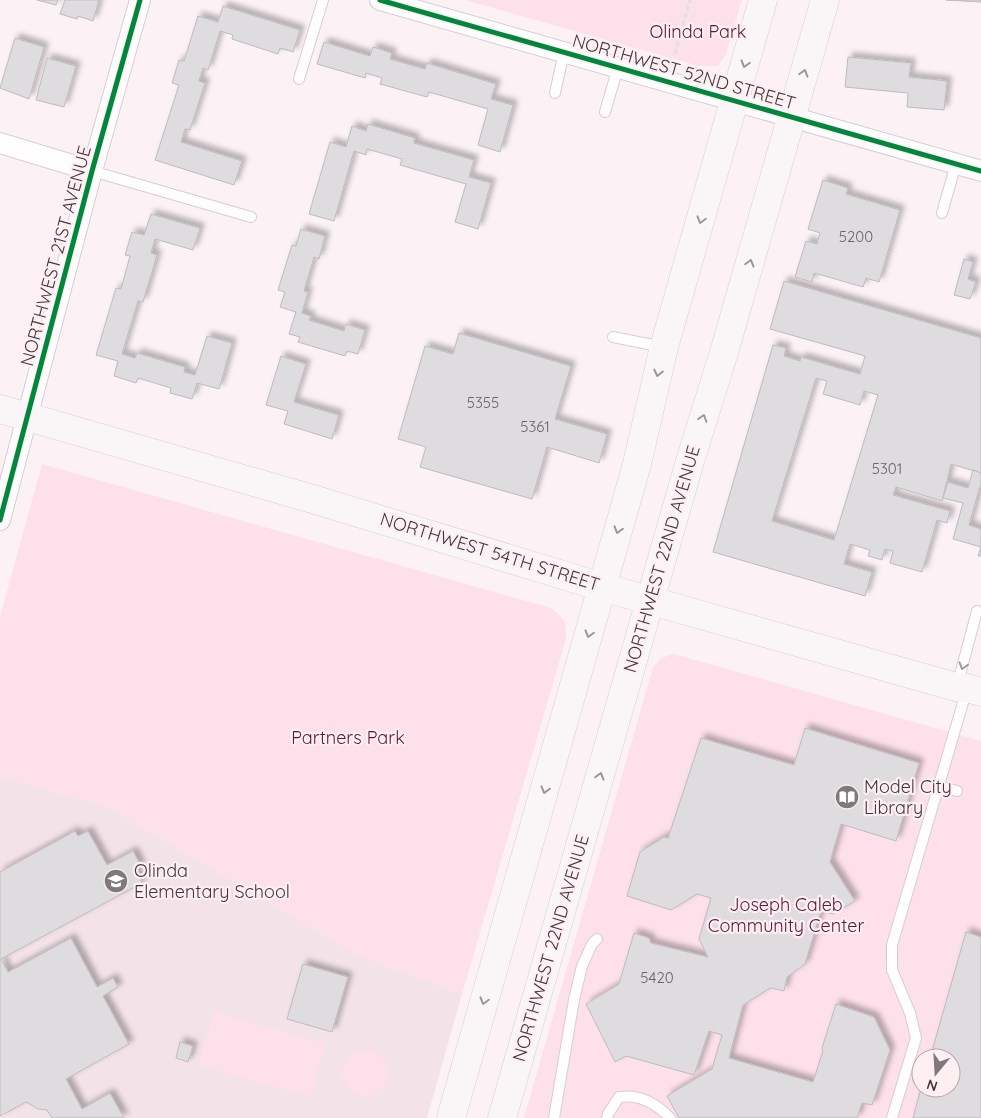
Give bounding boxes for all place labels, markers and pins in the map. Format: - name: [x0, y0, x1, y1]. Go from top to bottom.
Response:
- place label: Model City Library: [864, 775, 952, 819]
- library icon: Model City Library: [834, 784, 860, 810]
- place label: Olinda Elementary School: [134, 859, 290, 903]
- school or university icon: Olinda Elementary School: [103, 868, 129, 894]

